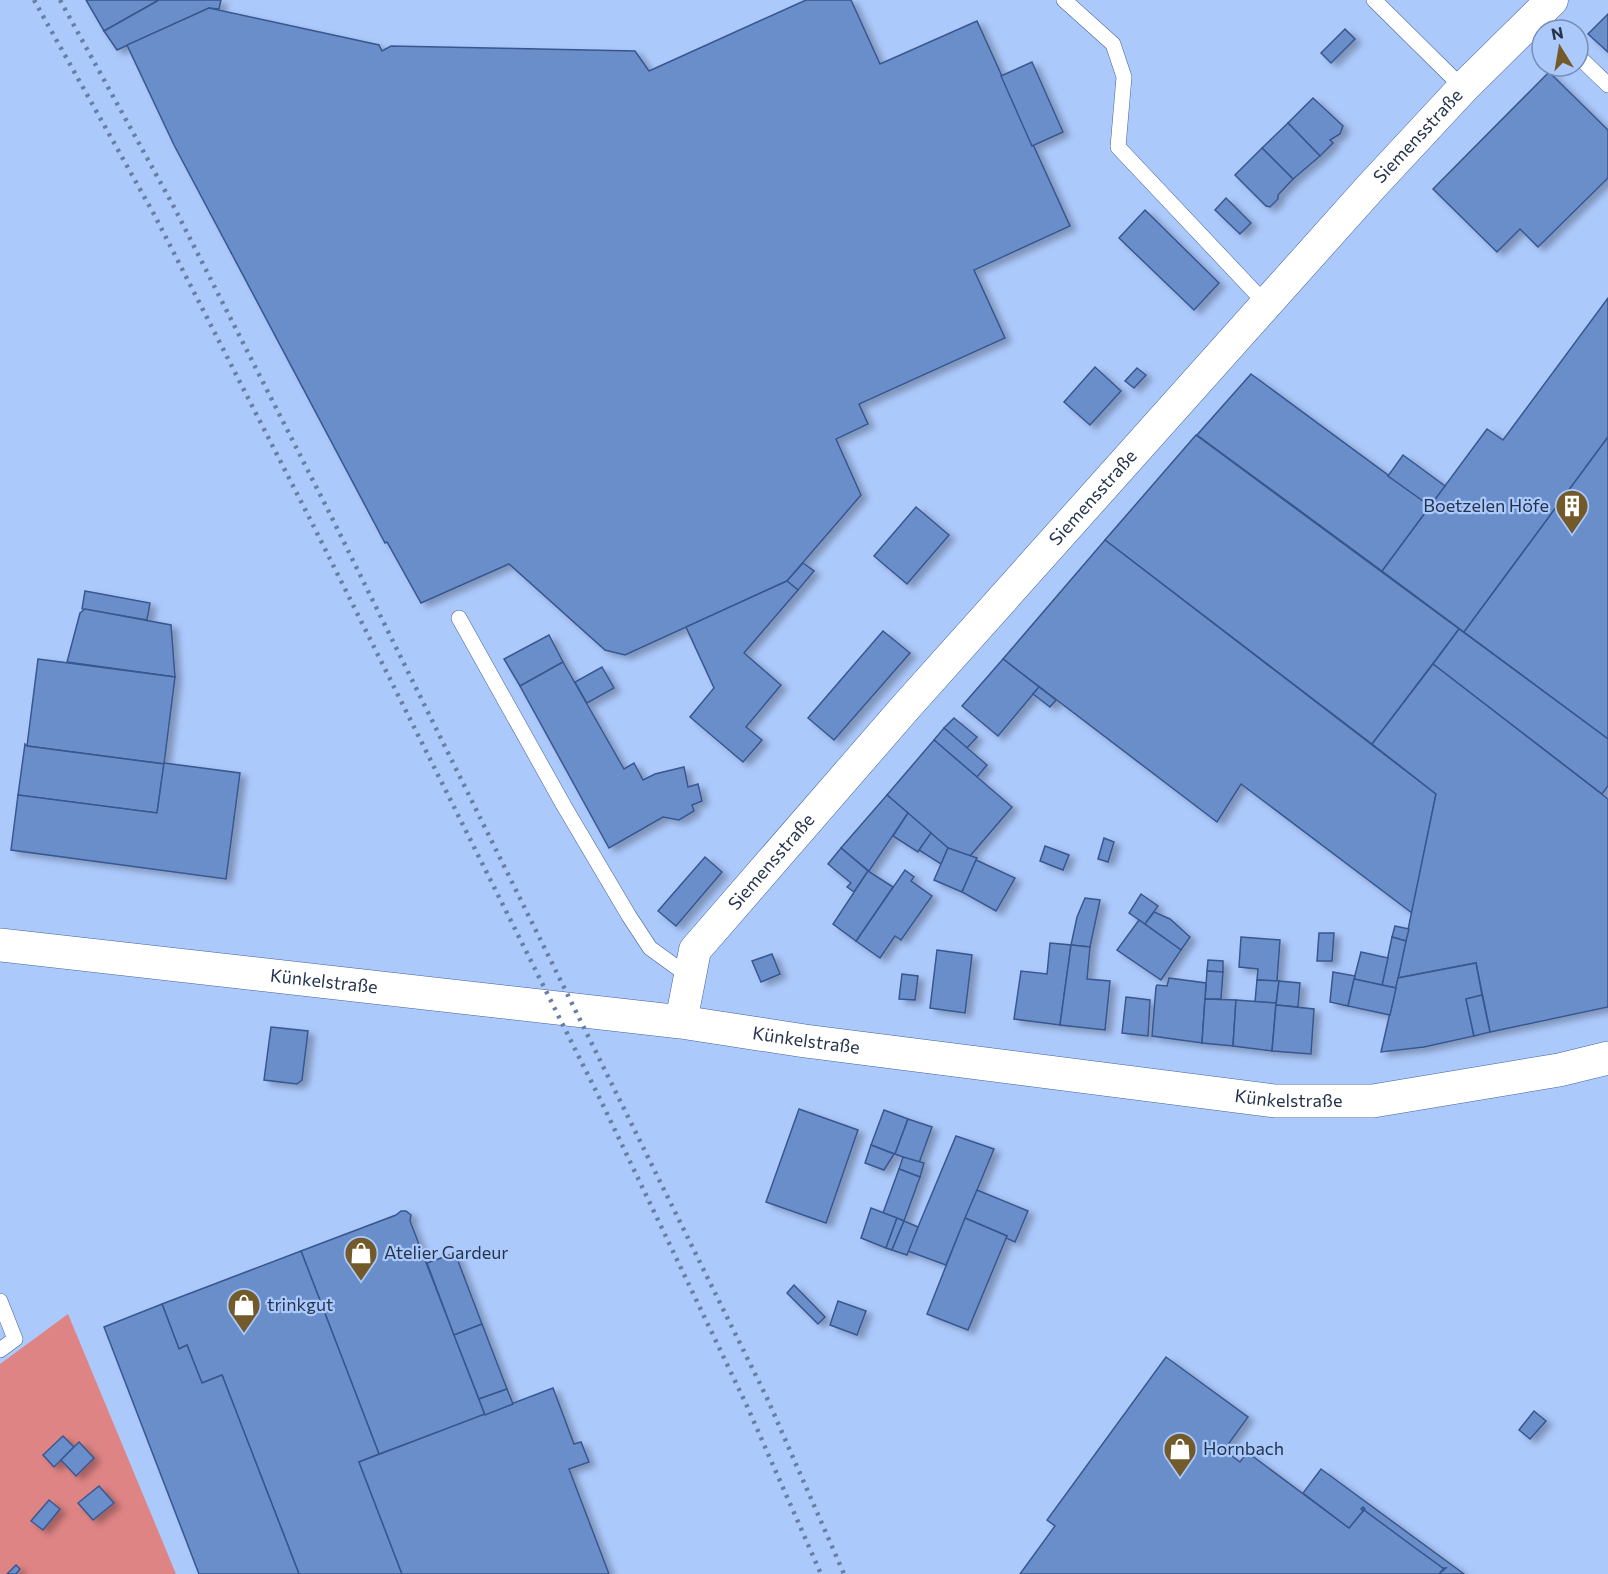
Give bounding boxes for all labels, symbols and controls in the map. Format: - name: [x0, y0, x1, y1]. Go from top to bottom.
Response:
- north arrow: [1530, 18, 1590, 78]
- text: N: [1549, 22, 1565, 43]
- street label: Siemensstraße: [1368, 84, 1467, 187]
- street label: Siemensstraße: [1044, 445, 1141, 549]
- building icon: Boetzelen Höfe: [1554, 488, 1590, 535]
- place label: Boetzelen Höfe: [1423, 494, 1549, 516]
- street label: Siemensstraße: [723, 808, 819, 914]
- street label: Künkelstraße: [269, 964, 379, 998]
- street label: Künkelstraße: [751, 1021, 861, 1058]
- street label: Künkelstraße: [1233, 1084, 1342, 1111]
- shop icon: Atelier Gardeur: [343, 1235, 379, 1282]
- place label: Atelier Gardeur: [384, 1241, 508, 1263]
- shop icon: trinkgut: [226, 1287, 262, 1334]
- place label: trinkgut: [267, 1293, 333, 1315]
- shop icon: Hornbach: [1162, 1431, 1198, 1478]
- place label: Hornbach: [1203, 1437, 1284, 1459]

